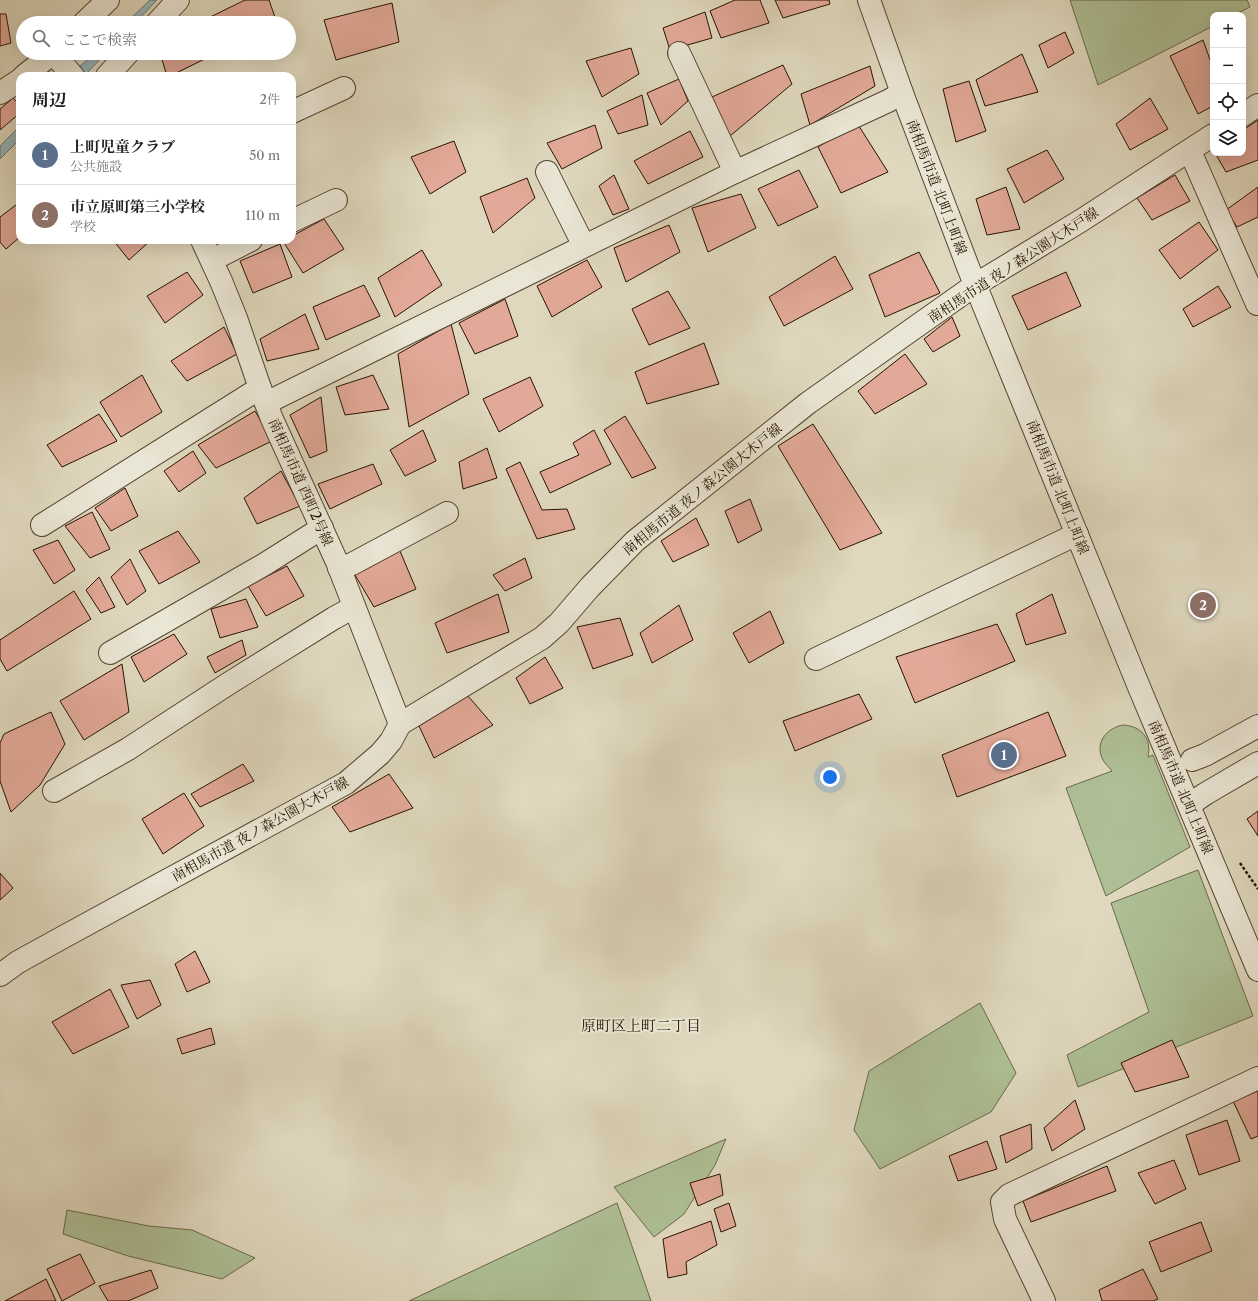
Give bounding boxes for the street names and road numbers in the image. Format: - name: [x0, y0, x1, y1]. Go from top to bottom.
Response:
- street label: 南相馬市道 北町上町線: [903, 117, 971, 257]
- street label: 南相馬市道 夜ノ森公園大木戸線: [924, 203, 1102, 327]
- street label: 南相馬市道 西町2号線: [265, 415, 337, 549]
- street label: 南相馬市道 北町上町線: [1023, 417, 1093, 557]
- street label: 南相馬市道 夜ノ森公園大木戸線: [619, 419, 785, 559]
- street label: 南相馬市道 北町上町線: [1145, 717, 1217, 857]
- street label: 南相馬市道 夜ノ森公園大木戸線: [168, 773, 352, 885]

